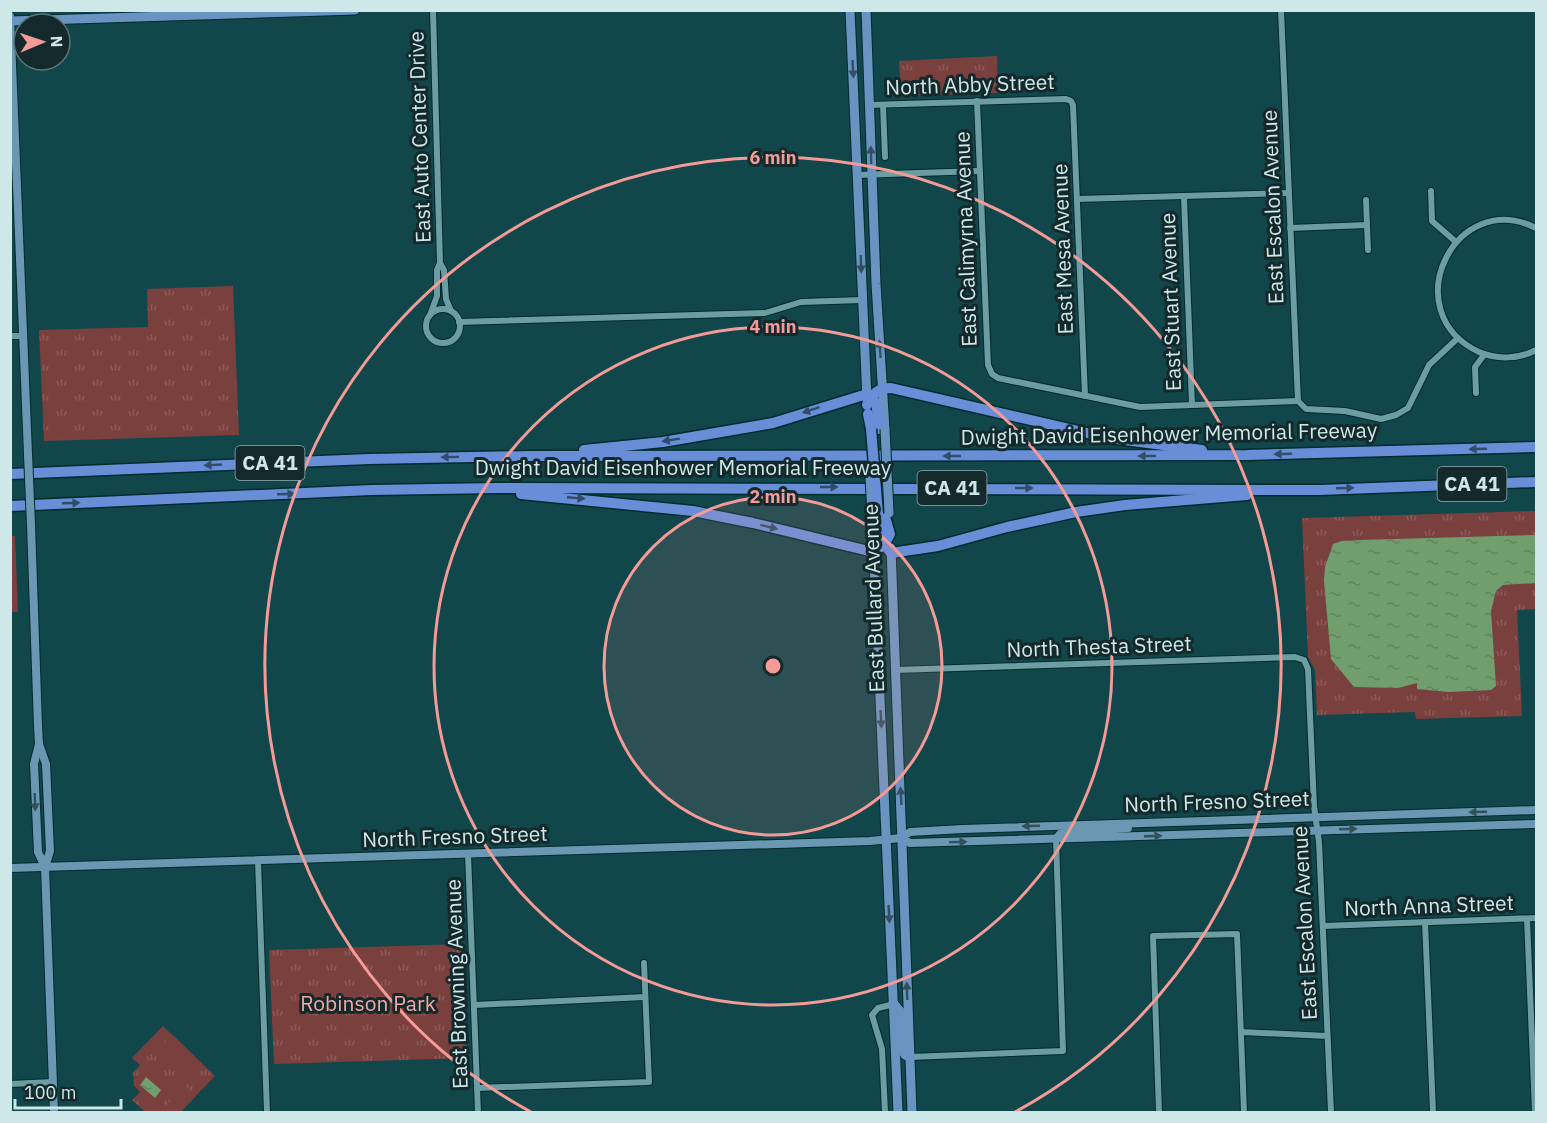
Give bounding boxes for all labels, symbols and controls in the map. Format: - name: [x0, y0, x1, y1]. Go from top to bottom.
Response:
- north arrow: [12, 12, 72, 72]
- street label: East Auto Center Drive: [401, 31, 437, 243]
- text: N: [47, 35, 67, 48]
- one-way arrow: [848, 59, 857, 78]
- street label: North Abby Street: [885, 67, 1055, 101]
- street label: East Escalon Avenue: [1255, 109, 1289, 305]
- street label: East Calimyrna Avenue: [947, 131, 983, 347]
- one-way arrow: [866, 145, 876, 164]
- text: 6 min: [749, 146, 797, 169]
- street label: East Mesa Avenue: [1045, 163, 1079, 335]
- street label: East Stuart Avenue: [1153, 212, 1187, 392]
- one-way arrow: [856, 254, 865, 273]
- text: 4 min: [749, 315, 797, 338]
- one-way arrow: [875, 340, 885, 359]
- one-way arrow: [802, 406, 820, 415]
- street label: Dwight David Eisenhower Memorial Freeway: [960, 415, 1378, 451]
- one-way arrow: [662, 436, 681, 445]
- one-way arrow: [1469, 444, 1488, 454]
- road number: CA 41: [236, 446, 304, 480]
- one-way arrow: [1274, 450, 1293, 459]
- one-way arrow: [942, 451, 961, 461]
- one-way arrow: [1137, 451, 1156, 461]
- one-way arrow: [441, 452, 460, 462]
- street label: Dwight David Eisenhower Memorial Freeway: [475, 453, 892, 481]
- one-way arrow: [204, 461, 223, 470]
- road number: CA 41: [1438, 467, 1506, 501]
- road number: CA 41: [918, 471, 986, 505]
- one-way arrow: [820, 482, 839, 492]
- one-way arrow: [1015, 483, 1034, 493]
- one-way arrow: [1336, 484, 1355, 493]
- text: 2 min: [749, 485, 797, 508]
- one-way arrow: [277, 489, 296, 498]
- one-way arrow: [567, 494, 586, 503]
- one-way arrow: [61, 499, 80, 508]
- street label: East Bullard Avenue: [856, 503, 890, 693]
- one-way arrow: [760, 522, 778, 532]
- street label: North Thesta Street: [1006, 629, 1192, 663]
- centre of rings: [763, 656, 783, 676]
- one-way arrow: [876, 710, 885, 729]
- street label: North Fresno Street: [1124, 784, 1310, 818]
- one-way arrow: [896, 787, 905, 806]
- one-way arrow: [31, 793, 40, 812]
- one-way arrow: [1469, 807, 1488, 816]
- street label: North Fresno Street: [362, 819, 548, 853]
- one-way arrow: [1022, 822, 1041, 831]
- street label: East Escalon Avenue: [1285, 825, 1323, 1021]
- one-way arrow: [1339, 825, 1358, 834]
- one-way arrow: [1144, 831, 1163, 841]
- one-way arrow: [949, 837, 968, 847]
- street label: East Browning Avenue: [438, 878, 474, 1090]
- street label: North Anna Street: [1344, 888, 1514, 922]
- one-way arrow: [885, 904, 894, 923]
- one-way arrow: [902, 982, 912, 1001]
- park label: Robinson Park: [300, 989, 436, 1017]
- scale bar: [15, 1072, 122, 1110]
- text: 100 m: [24, 1081, 76, 1104]

